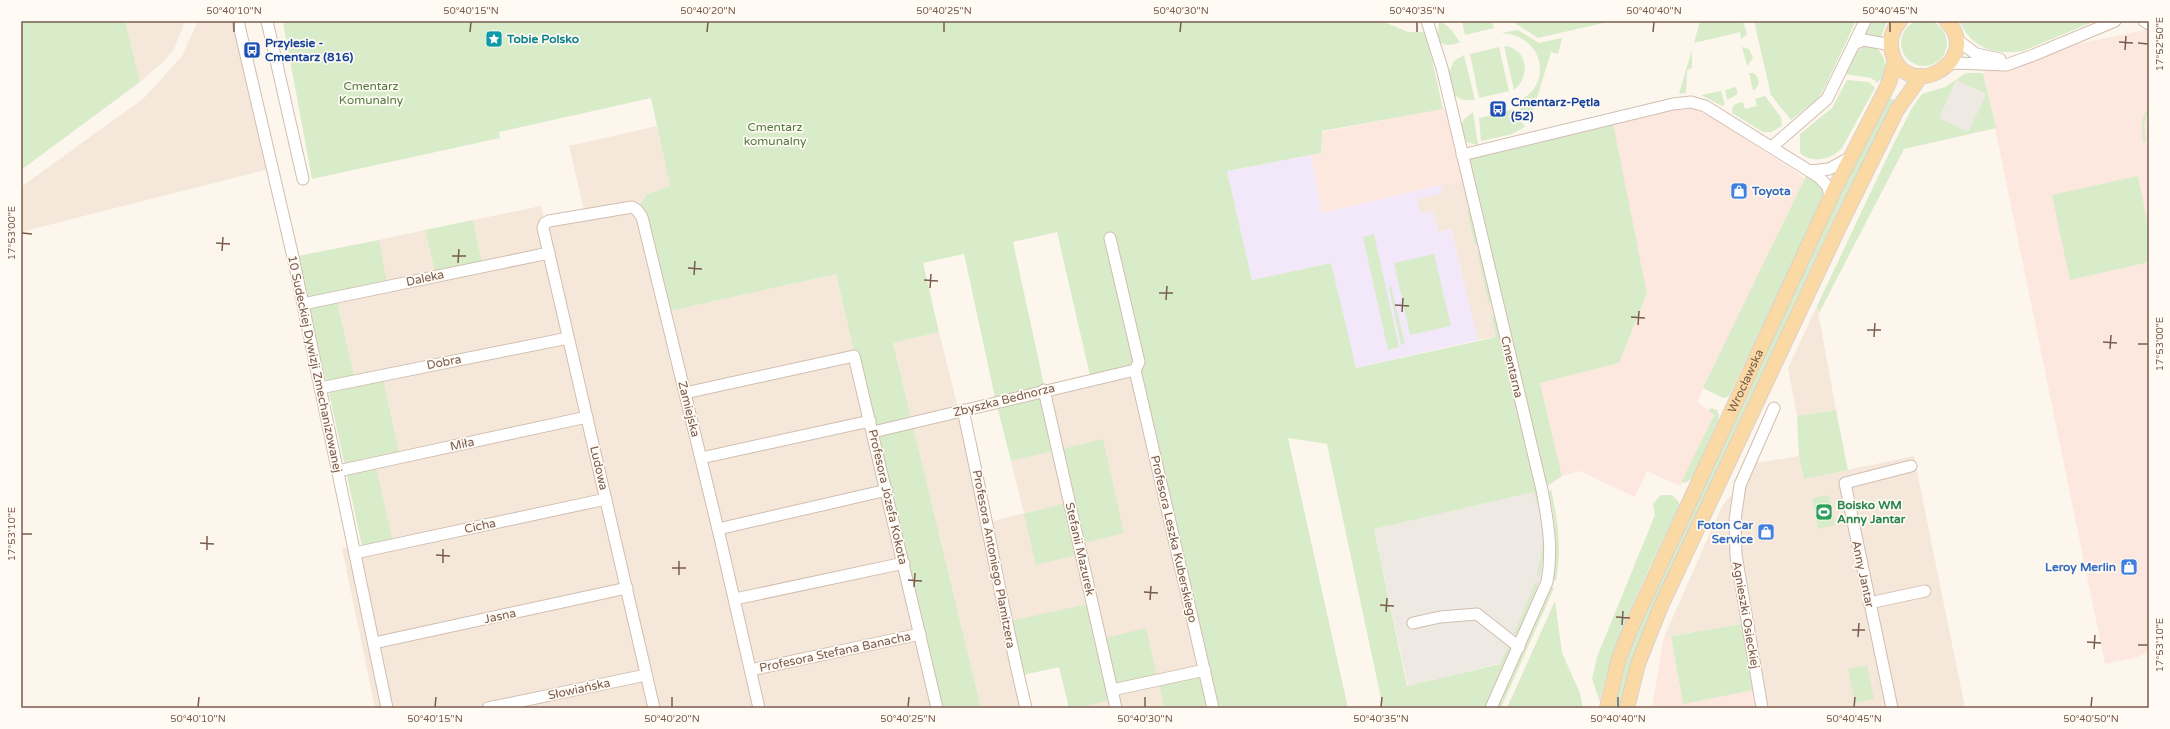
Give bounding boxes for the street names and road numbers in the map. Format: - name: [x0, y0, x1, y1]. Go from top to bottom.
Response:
- street label: 10 Sudeckiej Dywizji Zmechanizowanej: [285, 254, 345, 474]
- street label: Daleka: [405, 267, 445, 289]
- street label: Cmentarna: [1498, 335, 1526, 399]
- street label: Wrocławska: [1725, 347, 1766, 415]
- street label: Dobra: [425, 352, 463, 372]
- street label: Zamiejska: [675, 380, 703, 438]
- street label: Zbyszka Bednorza: [952, 381, 1056, 419]
- street label: Profesora Józefa Kokota: [866, 428, 910, 566]
- street label: Miła: [449, 435, 475, 453]
- street label: Ludowa: [587, 444, 611, 492]
- street label: Profesora Leszka Kuberskiego: [1148, 454, 1200, 624]
- street label: Profesora Antoniego Plamitzera: [970, 469, 1018, 649]
- street label: Stefanii Mazurek: [1062, 501, 1098, 597]
- street label: Cicha: [463, 516, 497, 536]
- street label: Anny Jantar: [1849, 539, 1877, 609]
- street label: Agnieszki Osieckiej: [1730, 560, 1762, 670]
- street label: Jasna: [483, 606, 517, 626]
- street label: Profesora Stefana Banacha: [758, 629, 912, 675]
- street label: Słowiańska: [547, 676, 611, 702]

